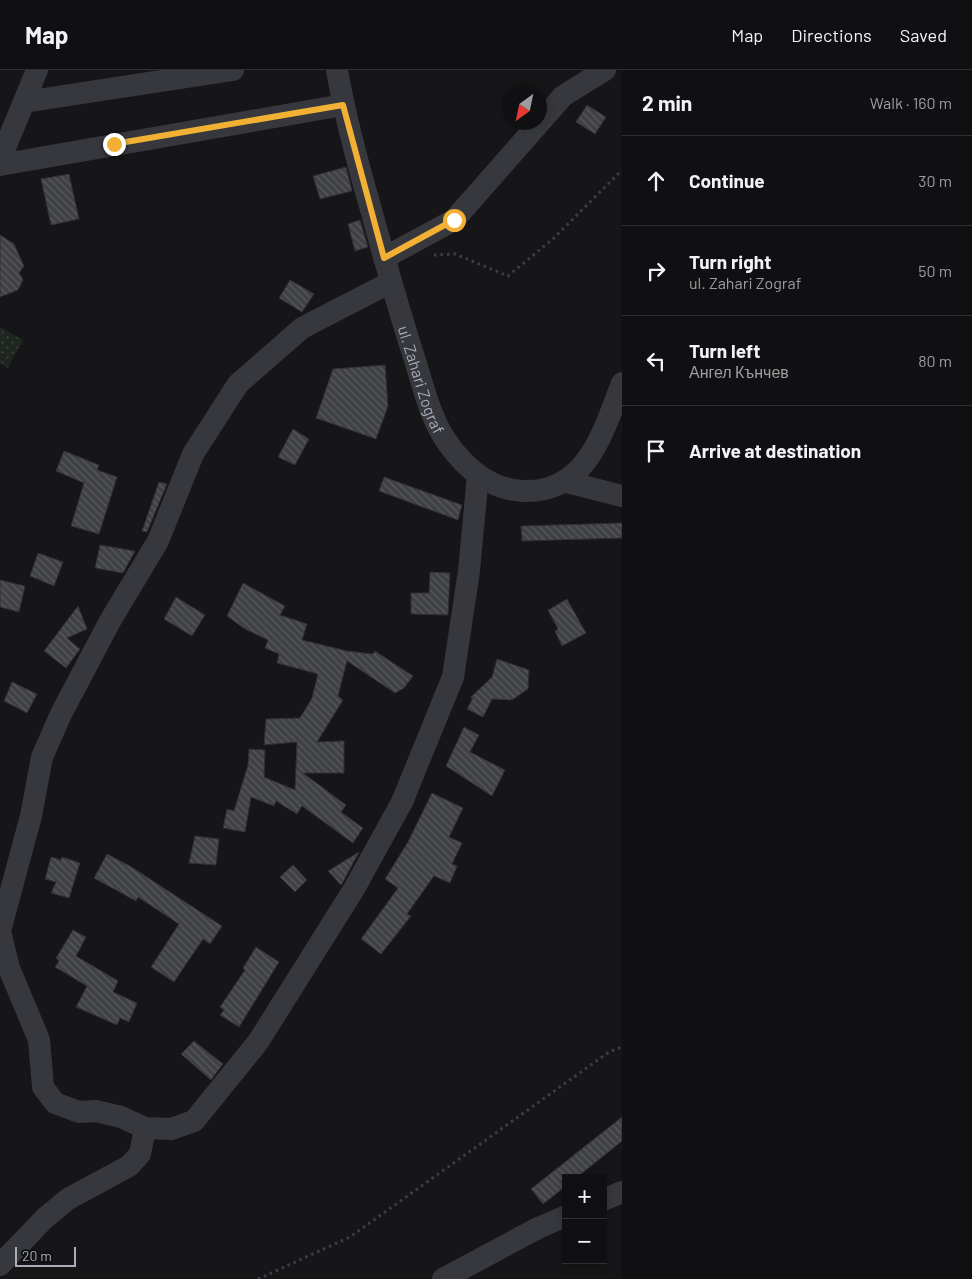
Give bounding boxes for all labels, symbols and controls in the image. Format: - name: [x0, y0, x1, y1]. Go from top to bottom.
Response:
- text: Map: [25, 20, 68, 49]
- text: Map: [731, 24, 763, 46]
- text: Directions: [791, 24, 872, 46]
- text: Saved: [900, 24, 947, 46]
- north arrow: [502, 85, 547, 130]
- text: 2 min: [642, 90, 692, 115]
- text: Walk · 160 m: [870, 93, 952, 112]
- route end: [103, 133, 126, 156]
- icon: ahead: [642, 167, 670, 195]
- text: Continue: [689, 169, 765, 192]
- text: 30 m: [918, 171, 952, 190]
- route start: [443, 209, 466, 232]
- text: Turn right: [689, 250, 771, 273]
- icon: right: [642, 257, 670, 285]
- text: 50 m: [918, 261, 952, 280]
- text: ul. Zahari Zograf: [689, 273, 801, 292]
- street label: ul. Zahari Zograf: [395, 323, 449, 437]
- text: Turn left: [689, 339, 760, 362]
- icon: left: [642, 347, 670, 375]
- text: 80 m: [918, 351, 952, 370]
- text: Ангел Кънчев: [689, 362, 789, 381]
- icon: arrive: [642, 437, 670, 465]
- text: Arrive at destination: [689, 439, 861, 462]
- map controls: [562, 1174, 607, 1264]
- button: +: [562, 1174, 607, 1219]
- button: −: [562, 1219, 607, 1264]
- scale bar: [15, 1244, 76, 1267]
- text: 20 m: [22, 1247, 52, 1264]

